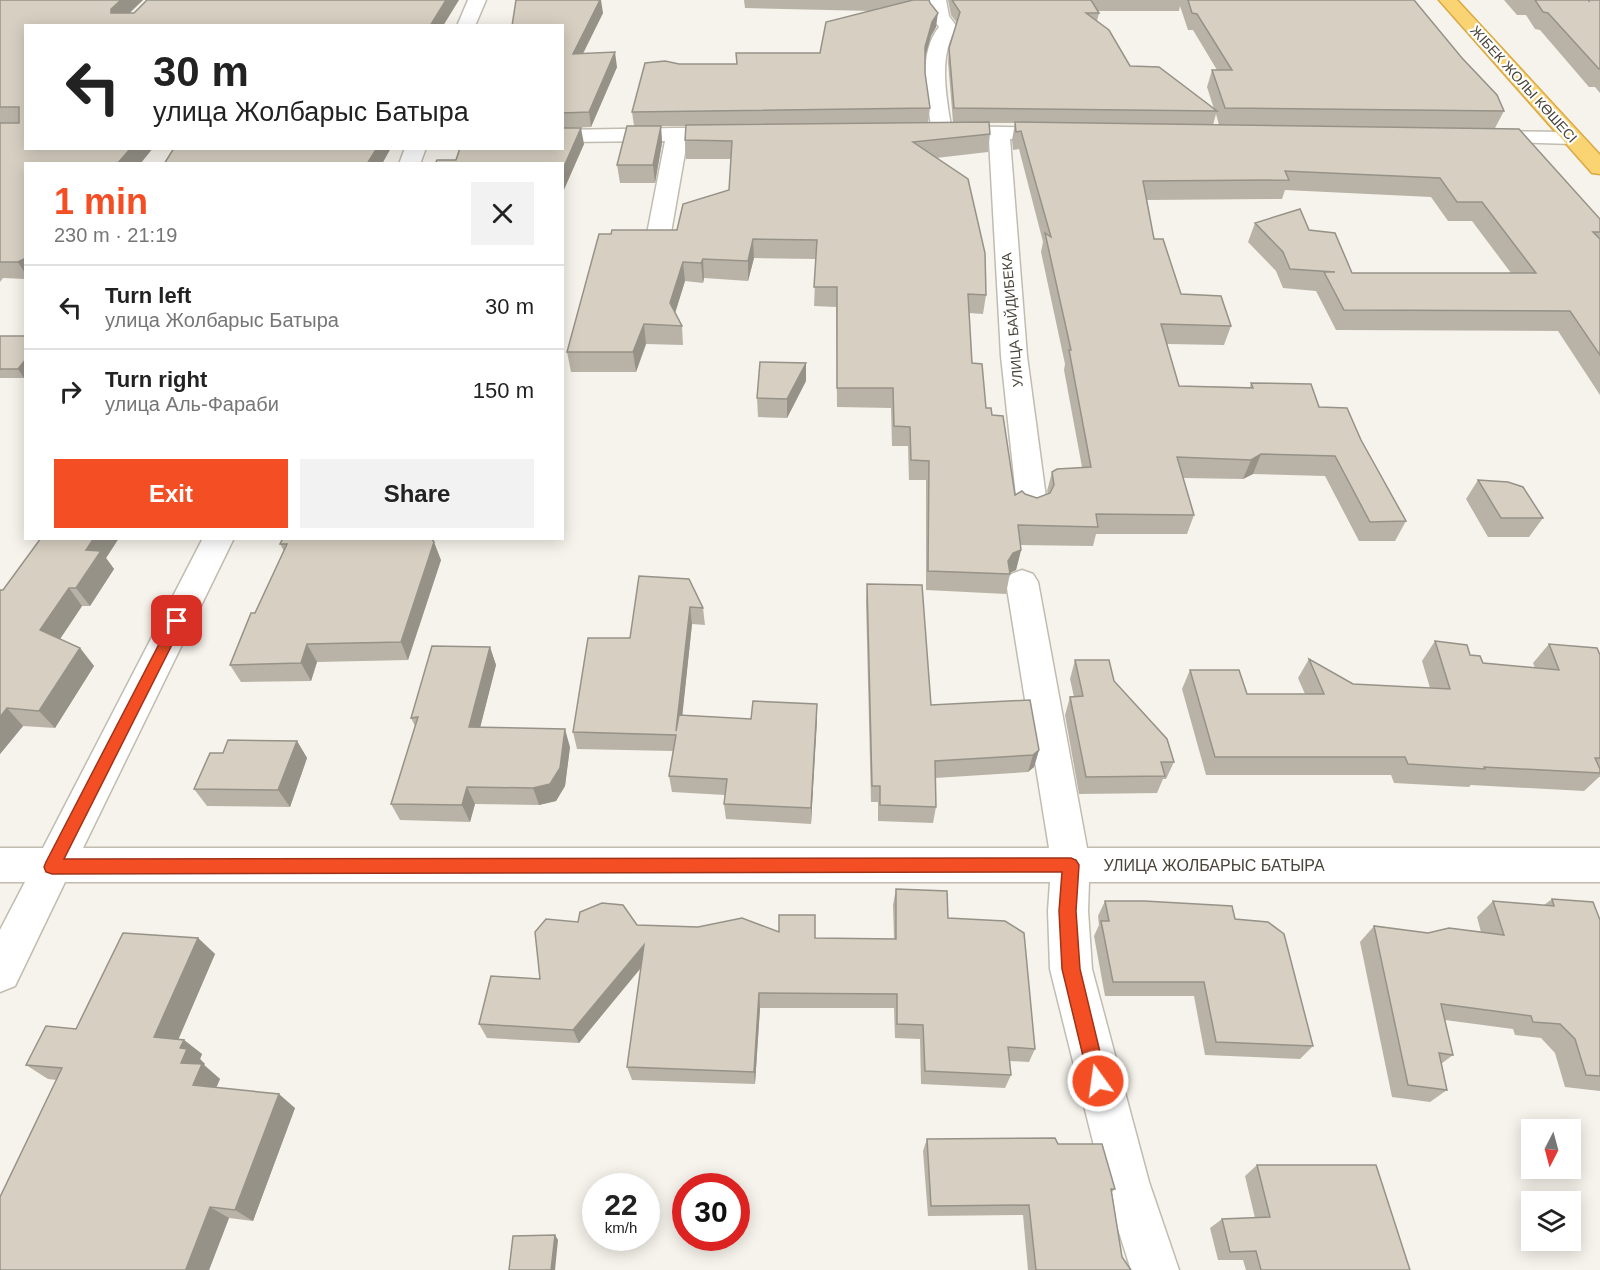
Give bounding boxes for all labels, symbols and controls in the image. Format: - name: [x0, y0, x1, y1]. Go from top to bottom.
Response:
- street label: ЖІБЕК ЖОЛЫ КӨШЕСІ: [1467, 22, 1581, 146]
- icon: left: [54, 48, 132, 126]
- text: 30 m: [153, 48, 249, 95]
- text: улица Жолбарыс Батыра: [153, 97, 469, 127]
- text: 1 min: [54, 181, 148, 222]
- button: close: [471, 182, 534, 245]
- text: 230 m · 21:19: [54, 224, 177, 246]
- street label: УЛИЦА БАЙДИБЕКА: [997, 251, 1026, 388]
- text: Turn left: [105, 283, 191, 308]
- icon: left: [54, 291, 87, 324]
- text: 30 m: [485, 294, 534, 319]
- text: улица Жолбарыс Батыра: [105, 309, 339, 331]
- text: Turn right: [105, 367, 207, 392]
- icon: right: [54, 375, 87, 408]
- text: 150 m: [473, 378, 534, 403]
- text: улица Аль-Фараби: [105, 393, 279, 415]
- button: Exit: [54, 459, 288, 528]
- button: Share: [300, 459, 534, 528]
- pin: [151, 595, 202, 646]
- icon: arrive: [160, 604, 193, 637]
- street label: УЛИЦА ЖОЛБАРЫС БАТЫРА: [1103, 857, 1325, 874]
- position arrow: [1066, 1049, 1130, 1113]
- north arrow: [1521, 1119, 1581, 1179]
- map controls: [1521, 1119, 1581, 1251]
- speed limit sign: 30: [672, 1173, 750, 1251]
- text: 22: [604, 1188, 638, 1221]
- button: layers: [1521, 1191, 1581, 1251]
- text: km/h: [605, 1219, 637, 1236]

